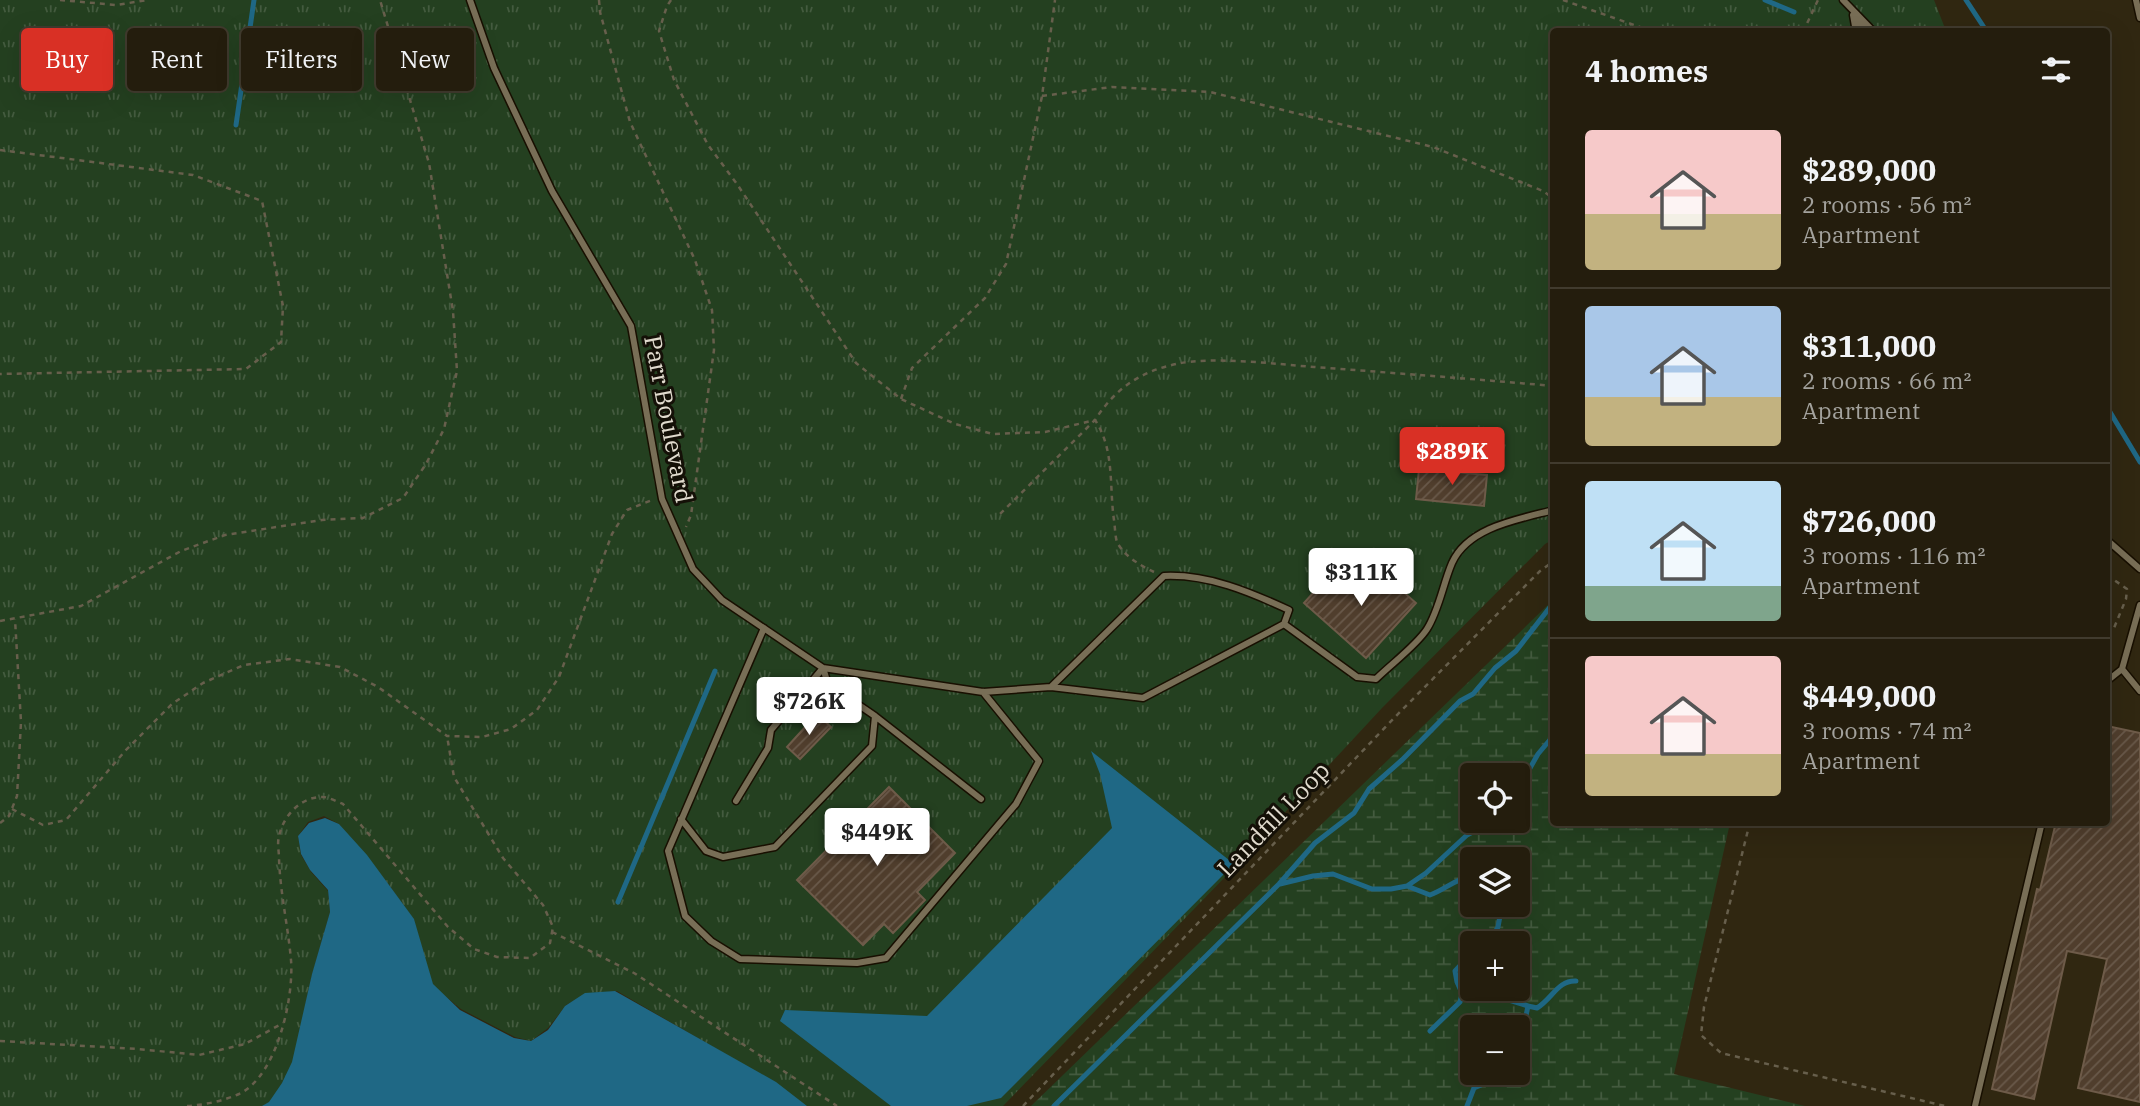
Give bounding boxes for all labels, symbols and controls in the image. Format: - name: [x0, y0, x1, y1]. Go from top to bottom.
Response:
- chip: Buy: [21, 28, 113, 91]
- chip: Rent: [127, 28, 227, 91]
- chip: Filters: [241, 28, 362, 91]
- chip: New: [376, 28, 474, 91]
- text: 4 homes: [1585, 51, 1708, 90]
- icon: filters: [2037, 51, 2075, 89]
- text: $289,000: [1802, 150, 1936, 189]
- icon: home: [1641, 158, 1725, 242]
- text: 2 rooms · 56 m²: [1802, 189, 1972, 219]
- text: Apartment: [1802, 219, 1920, 249]
- text: $311,000: [1802, 326, 1936, 365]
- street label: Parr Boulevard: [637, 333, 701, 505]
- icon: home: [1641, 334, 1725, 418]
- text: 2 rooms · 66 m²: [1802, 365, 1972, 395]
- text: Apartment: [1802, 395, 1920, 425]
- pin: $289K: [1403, 428, 1501, 487]
- text: $289K: [1416, 435, 1488, 465]
- text: $726,000: [1802, 501, 1936, 540]
- icon: home: [1641, 509, 1725, 593]
- text: 3 rooms · 116 m²: [1802, 540, 1985, 570]
- pin: $311K: [1312, 548, 1410, 608]
- text: $311K: [1325, 556, 1397, 586]
- text: Apartment: [1802, 570, 1920, 600]
- text: $449,000: [1802, 676, 1936, 715]
- pin: $726K: [760, 678, 858, 737]
- icon: home: [1641, 684, 1725, 768]
- text: $726K: [773, 685, 845, 715]
- text: 3 rooms · 74 m²: [1802, 715, 1972, 745]
- text: Apartment: [1802, 745, 1920, 775]
- street label: Landfill Loop: [1210, 754, 1336, 884]
- map controls: [1460, 763, 1530, 1085]
- button: locate: [1460, 763, 1530, 833]
- pin: $449K: [828, 808, 926, 868]
- text: $449K: [841, 816, 913, 846]
- button: layers: [1460, 847, 1530, 917]
- button: +: [1460, 931, 1530, 1001]
- button: −: [1460, 1015, 1530, 1085]

